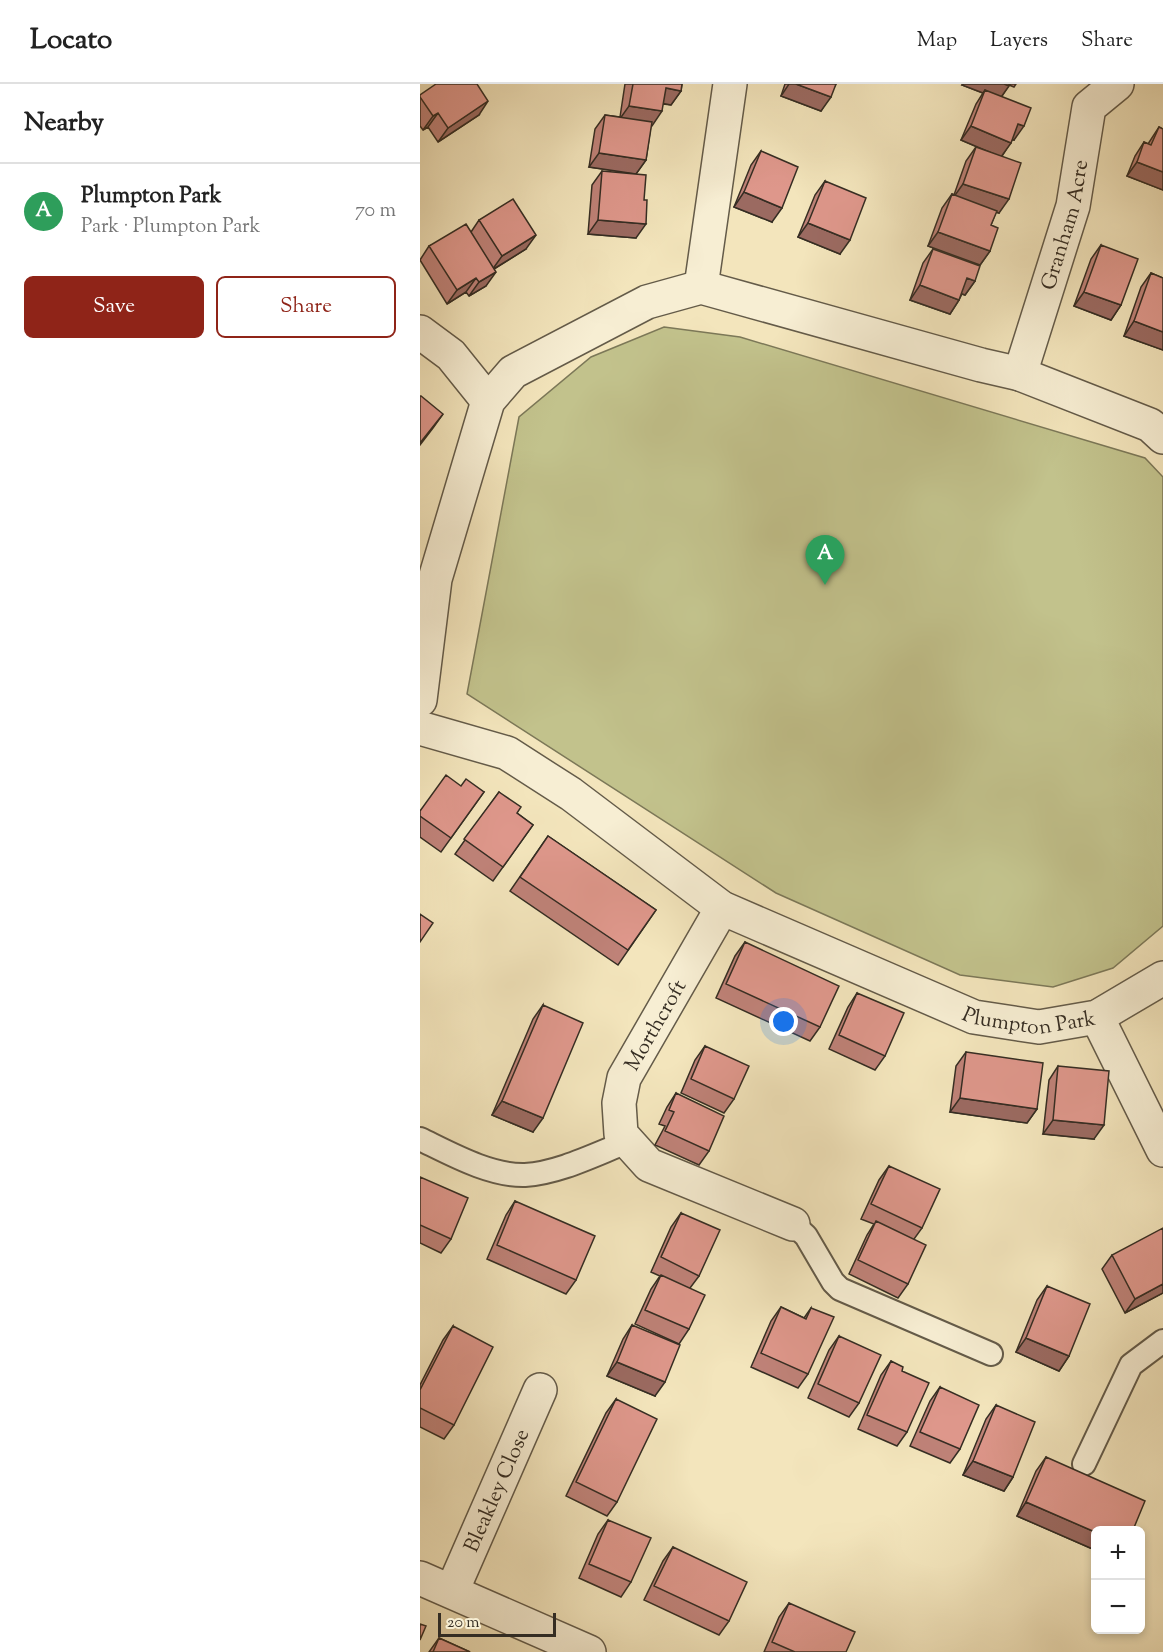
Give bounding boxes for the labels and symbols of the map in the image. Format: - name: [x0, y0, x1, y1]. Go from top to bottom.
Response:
- street label: Granham Acre: [1034, 158, 1097, 294]
- pin: A: [806, 536, 844, 585]
- street label: Morthcroft: [619, 975, 695, 1077]
- street label: Plumpton Park: [957, 1001, 1099, 1044]
- your location: [769, 1007, 798, 1036]
- street label: Bleakley Close: [458, 1425, 538, 1558]
- scale bar: [438, 1610, 556, 1638]

